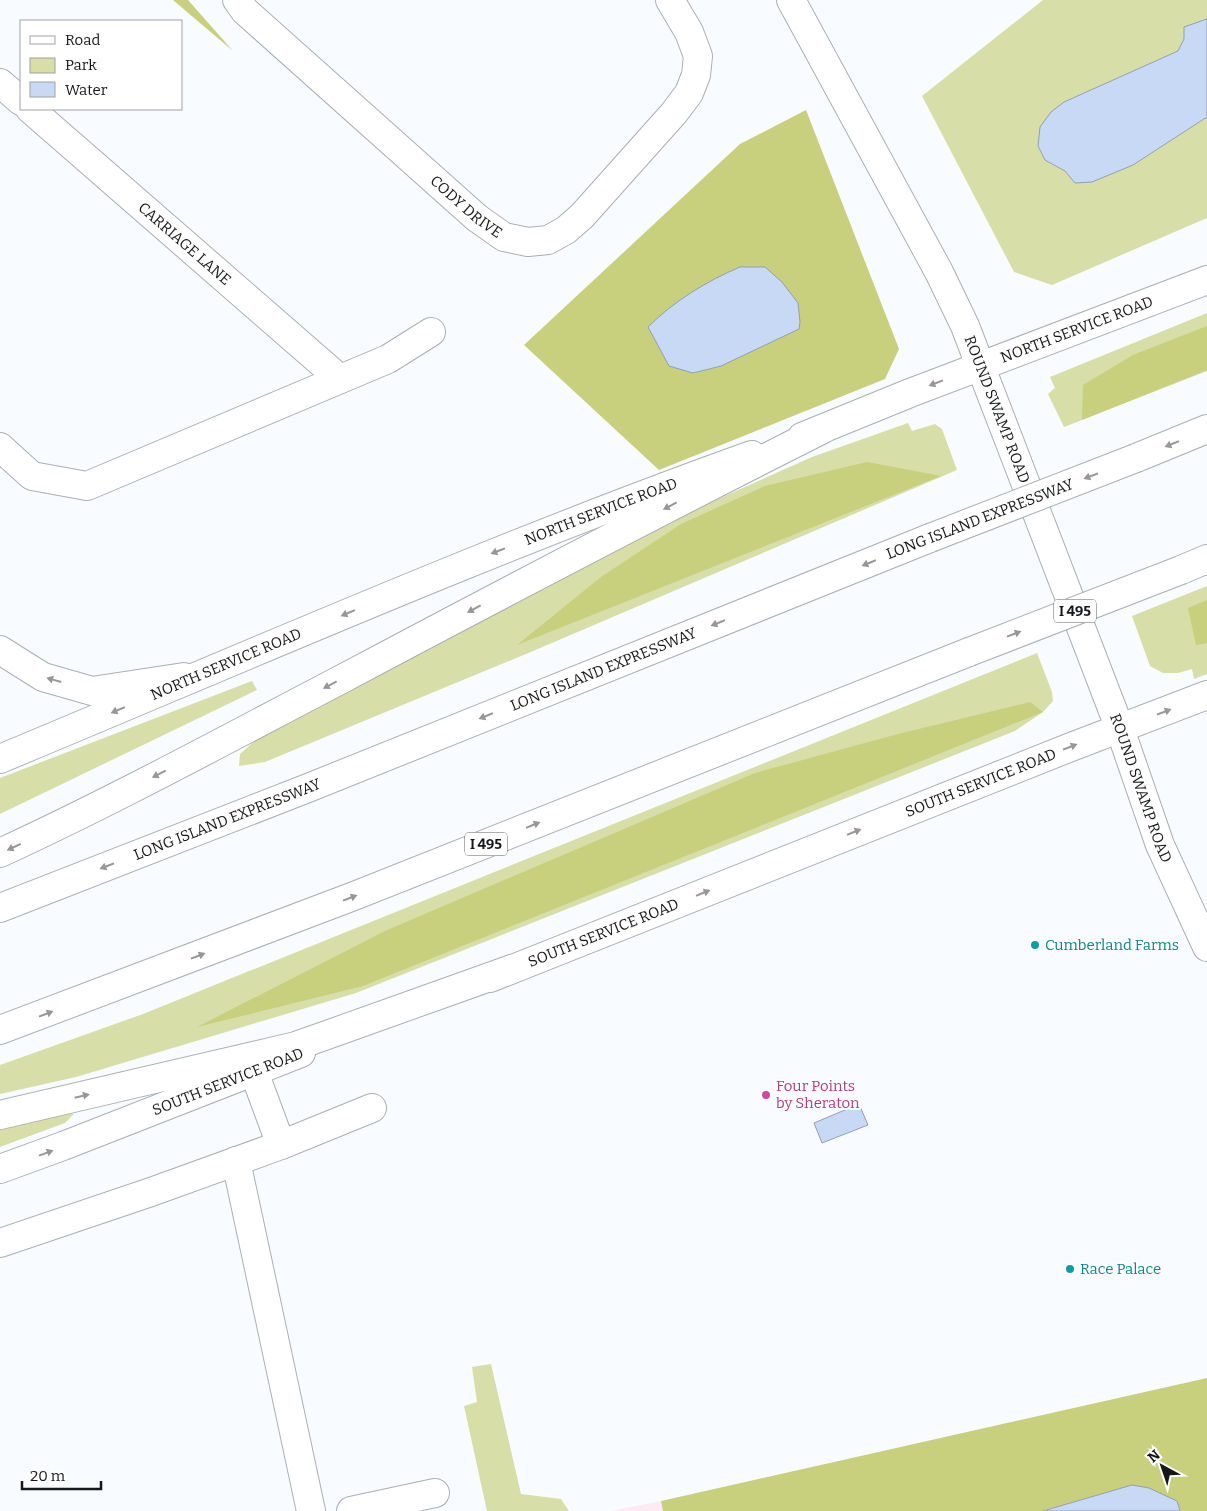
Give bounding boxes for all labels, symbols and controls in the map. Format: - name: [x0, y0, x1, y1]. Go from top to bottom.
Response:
- legend: [20, 20, 182, 110]
- text: Road: [65, 31, 100, 49]
- text: Park: [65, 56, 97, 74]
- text: Water: [65, 81, 108, 99]
- street label: CODY DRIVE: [426, 172, 506, 242]
- street label: CARRIAGE LANE: [135, 198, 235, 289]
- street label: NORTH SERVICE ROAD: [998, 292, 1156, 367]
- street label: ROUND SWAMP ROAD: [961, 333, 1034, 486]
- one-way arrow: [928, 379, 943, 387]
- one-way arrow: [1164, 440, 1179, 448]
- one-way arrow: [1083, 472, 1098, 480]
- street label: NORTH SERVICE ROAD: [522, 474, 680, 549]
- street label: LONG ISLAND EXPRESSWAY: [884, 475, 1077, 563]
- one-way arrow: [662, 502, 677, 510]
- one-way arrow: [490, 547, 505, 555]
- one-way arrow: [861, 560, 876, 567]
- road number: I 495: [1054, 600, 1096, 622]
- one-way arrow: [467, 605, 481, 613]
- one-way arrow: [341, 610, 355, 618]
- one-way arrow: [711, 620, 725, 628]
- street label: NORTH SERVICE ROAD: [148, 624, 304, 704]
- street label: LONG ISLAND EXPRESSWAY: [508, 624, 700, 715]
- one-way arrow: [1007, 630, 1021, 638]
- one-way arrow: [47, 675, 62, 683]
- one-way arrow: [323, 681, 337, 689]
- one-way arrow: [111, 706, 125, 714]
- one-way arrow: [1156, 708, 1171, 715]
- street label: ROUND SWAMP ROAD: [1106, 711, 1176, 865]
- one-way arrow: [479, 713, 493, 721]
- one-way arrow: [1063, 743, 1078, 750]
- street label: SOUTH SERVICE ROAD: [903, 745, 1059, 821]
- one-way arrow: [152, 770, 166, 778]
- street label: LONG ISLAND EXPRESSWAY: [131, 775, 324, 864]
- one-way arrow: [526, 821, 541, 829]
- one-way arrow: [847, 828, 861, 836]
- road number: I 495: [465, 832, 507, 856]
- one-way arrow: [7, 843, 21, 851]
- one-way arrow: [99, 862, 114, 870]
- one-way arrow: [696, 888, 710, 896]
- one-way arrow: [342, 894, 357, 901]
- street label: SOUTH SERVICE ROAD: [525, 895, 681, 971]
- place label: Cumberland Farms: [1045, 936, 1179, 954]
- marker: Cumberland Farms: [1029, 939, 1041, 951]
- one-way arrow: [191, 952, 206, 960]
- one-way arrow: [39, 1010, 54, 1018]
- street label: SOUTH SERVICE ROAD: [150, 1044, 306, 1119]
- place label: Four Points by Sheraton: [776, 1077, 860, 1112]
- marker: Four Points by Sheraton: [760, 1089, 772, 1101]
- one-way arrow: [74, 1092, 89, 1100]
- one-way arrow: [39, 1149, 54, 1157]
- place label: Race Palace: [1080, 1260, 1161, 1278]
- marker: Race Palace: [1064, 1263, 1076, 1275]
- north arrow: [1137, 1441, 1187, 1491]
- text: N: [1144, 1446, 1164, 1466]
- scale bar: [22, 1458, 101, 1490]
- text: 20 m: [30, 1467, 66, 1485]

